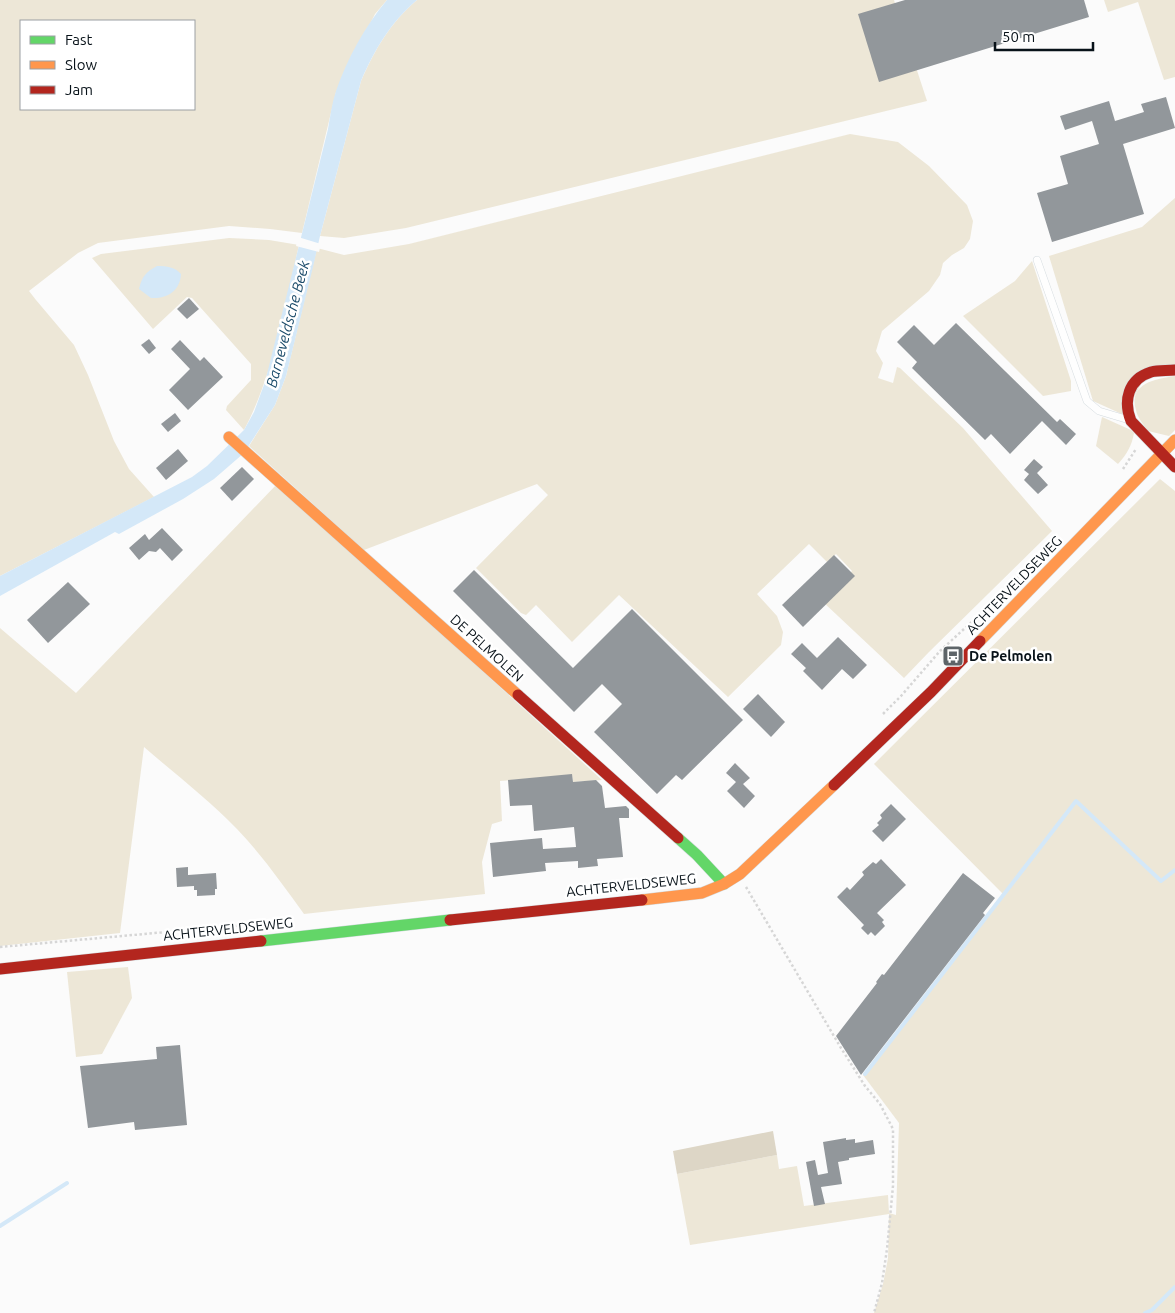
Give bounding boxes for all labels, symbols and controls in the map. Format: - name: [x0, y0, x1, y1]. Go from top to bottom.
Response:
- legend: [20, 20, 195, 110]
- scale bar: [995, 20, 1092, 52]
- text: 50 m: [1002, 28, 1035, 45]
- text: Fast: [65, 31, 93, 48]
- text: Slow: [65, 56, 98, 73]
- text: Jam: [65, 81, 93, 98]
- water label: Barneveldsche Beek: [262, 258, 313, 389]
- street label: ACHTERVELDSEWEG: [963, 533, 1065, 637]
- street label: DE PELMOLEN: [447, 611, 527, 685]
- bus stop icon: De Pelmolen: [941, 644, 965, 668]
- place label: De Pelmolen: [969, 648, 1053, 664]
- street label: ACHTERVELDSEWEG: [565, 870, 697, 900]
- street label: ACHTERVELDSEWEG: [162, 914, 294, 944]

